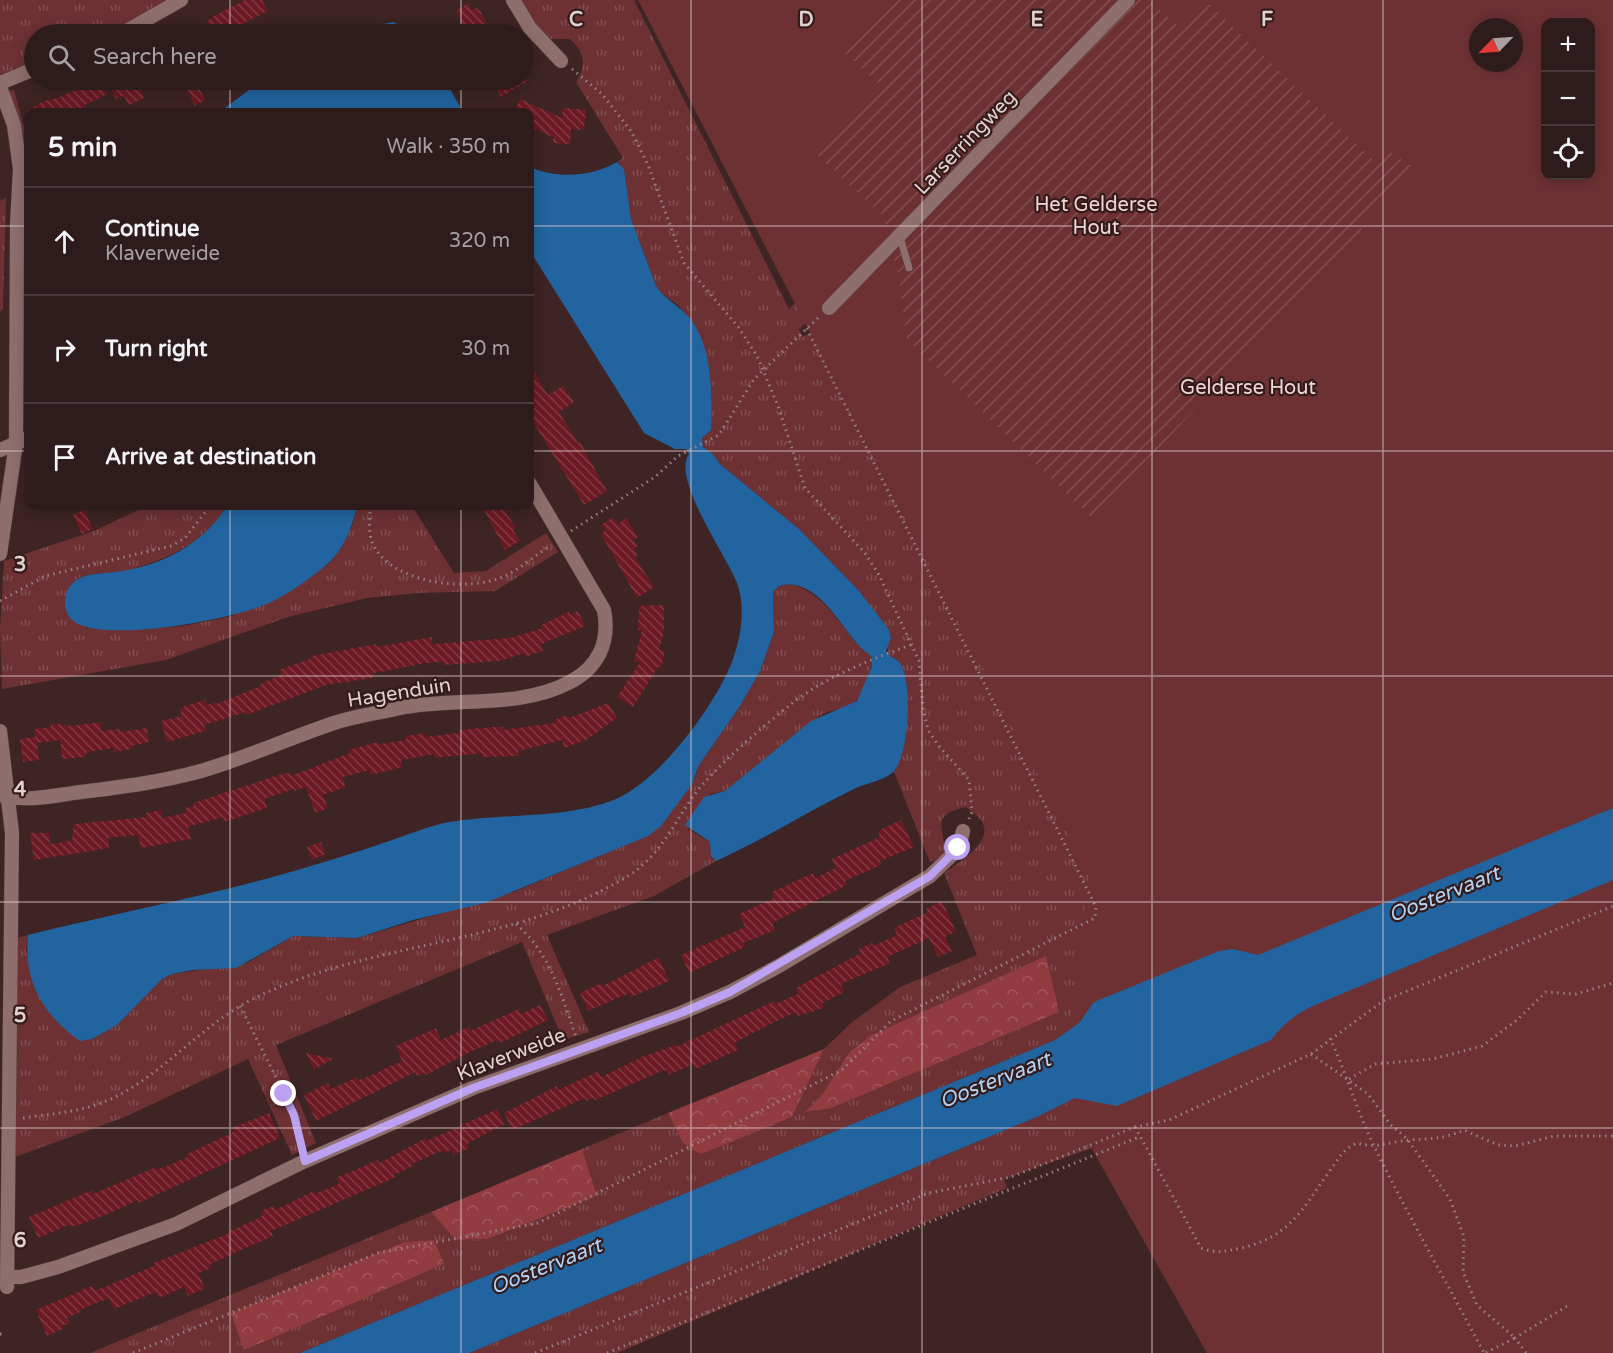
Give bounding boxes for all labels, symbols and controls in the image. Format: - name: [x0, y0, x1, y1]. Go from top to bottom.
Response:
- text: C: [569, 8, 583, 32]
- text: D: [798, 8, 814, 32]
- text: E: [1031, 8, 1044, 32]
- text: F: [1261, 8, 1273, 32]
- north arrow: [1469, 18, 1523, 72]
- map controls: [1541, 18, 1595, 180]
- button: +: [1541, 18, 1595, 72]
- search box: [24, 24, 534, 90]
- icon: search: [45, 41, 78, 74]
- text: Search here: [93, 44, 217, 70]
- button: −: [1541, 72, 1595, 126]
- street label: Larserringweg: [910, 85, 1022, 200]
- button: locate: [1541, 126, 1595, 180]
- text: 5 min: [48, 132, 117, 163]
- text: Walk · 350 m: [387, 135, 510, 159]
- park label: Het Gelderse Hout: [1035, 193, 1157, 240]
- text: Continue: [105, 216, 200, 242]
- icon: ahead: [48, 225, 81, 258]
- text: 320 m: [449, 229, 510, 253]
- text: Klaverweide: [105, 242, 220, 266]
- icon: right: [48, 333, 81, 366]
- text: Turn right: [105, 336, 207, 362]
- text: 30 m: [461, 337, 510, 361]
- park label: Gelderse Hout: [1180, 376, 1316, 400]
- icon: arrive: [48, 441, 81, 474]
- text: Arrive at destination: [105, 444, 316, 470]
- text: 3: [14, 553, 26, 577]
- street label: Hagenduin: [346, 673, 453, 713]
- text: 4: [14, 778, 27, 802]
- route start: [944, 834, 970, 860]
- water label: Oostervaart: [1385, 860, 1505, 928]
- text: 5: [14, 1004, 26, 1028]
- street label: Klaverweide: [453, 1023, 569, 1087]
- water label: Oostervaart: [936, 1046, 1056, 1114]
- route end: [270, 1080, 296, 1106]
- text: 6: [14, 1229, 26, 1253]
- water label: Oostervaart: [487, 1232, 607, 1300]

